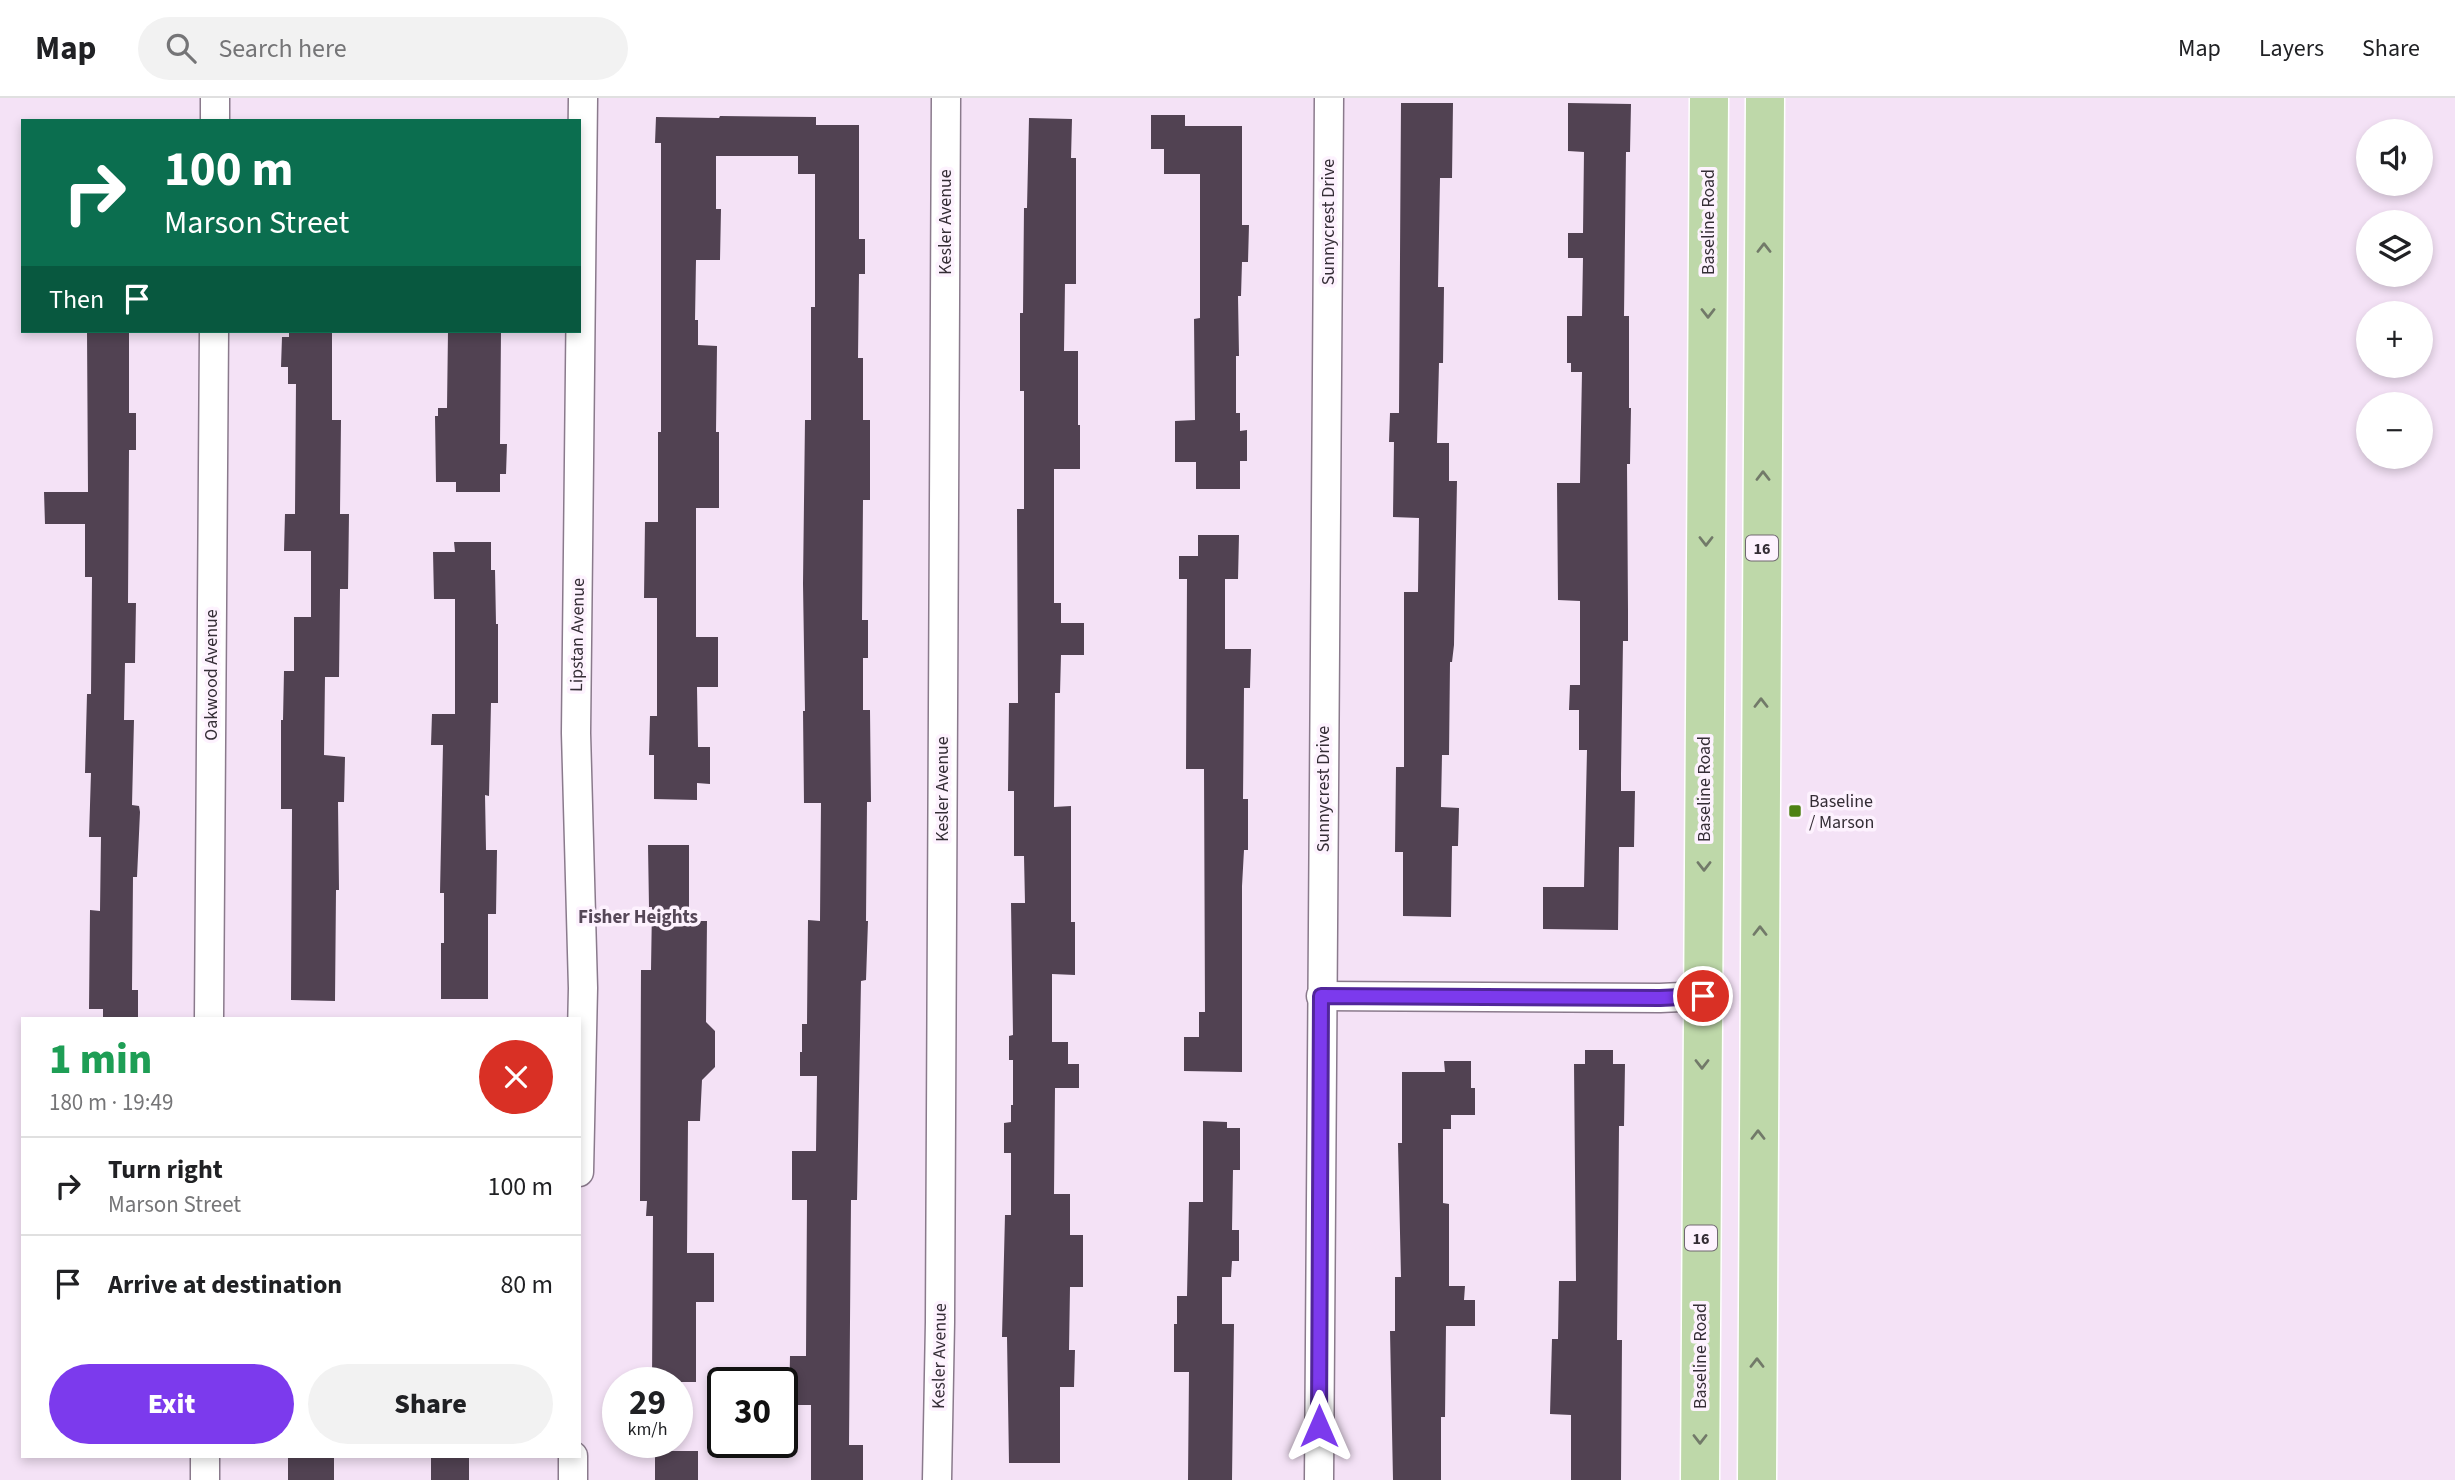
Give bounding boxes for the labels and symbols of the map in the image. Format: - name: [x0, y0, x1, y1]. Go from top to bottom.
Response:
- street label: Sunnycrest Drive: [1316, 159, 1341, 285]
- street label: Kesler Avenue: [933, 169, 958, 275]
- street label: Baseline Road: [1696, 169, 1721, 275]
- one-way arrow: [1756, 242, 1772, 253]
- one-way arrow: [1700, 308, 1716, 319]
- one-way arrow: [1755, 470, 1771, 480]
- one-way arrow: [1698, 536, 1714, 546]
- road number: 16: [1746, 536, 1778, 561]
- street label: Lipstan Avenue: [564, 578, 591, 692]
- street label: Oakwood Avenue: [199, 609, 224, 741]
- one-way arrow: [1753, 697, 1769, 708]
- street label: Sunnycrest Drive: [1311, 726, 1336, 852]
- street label: Kesler Avenue: [930, 736, 955, 842]
- street label: Baseline Road: [1692, 736, 1717, 842]
- place label: Baseline / Marson: [1809, 789, 1874, 835]
- marker: Baseline / Marson: [1787, 803, 1803, 819]
- one-way arrow: [1696, 861, 1712, 872]
- district label: Fisher Heights: [578, 904, 698, 931]
- one-way arrow: [1752, 925, 1767, 936]
- pin: [1673, 966, 1733, 1026]
- one-way arrow: [1695, 1059, 1710, 1070]
- one-way arrow: [1750, 1130, 1766, 1140]
- road number: 16: [1685, 1226, 1717, 1250]
- street label: Kesler Avenue: [926, 1303, 953, 1409]
- street label: Baseline Road: [1688, 1303, 1713, 1409]
- one-way arrow: [1749, 1357, 1765, 1368]
- speed limit sign: 30: [707, 1367, 798, 1458]
- position arrow: [1282, 1389, 1356, 1463]
- one-way arrow: [1692, 1434, 1708, 1445]

